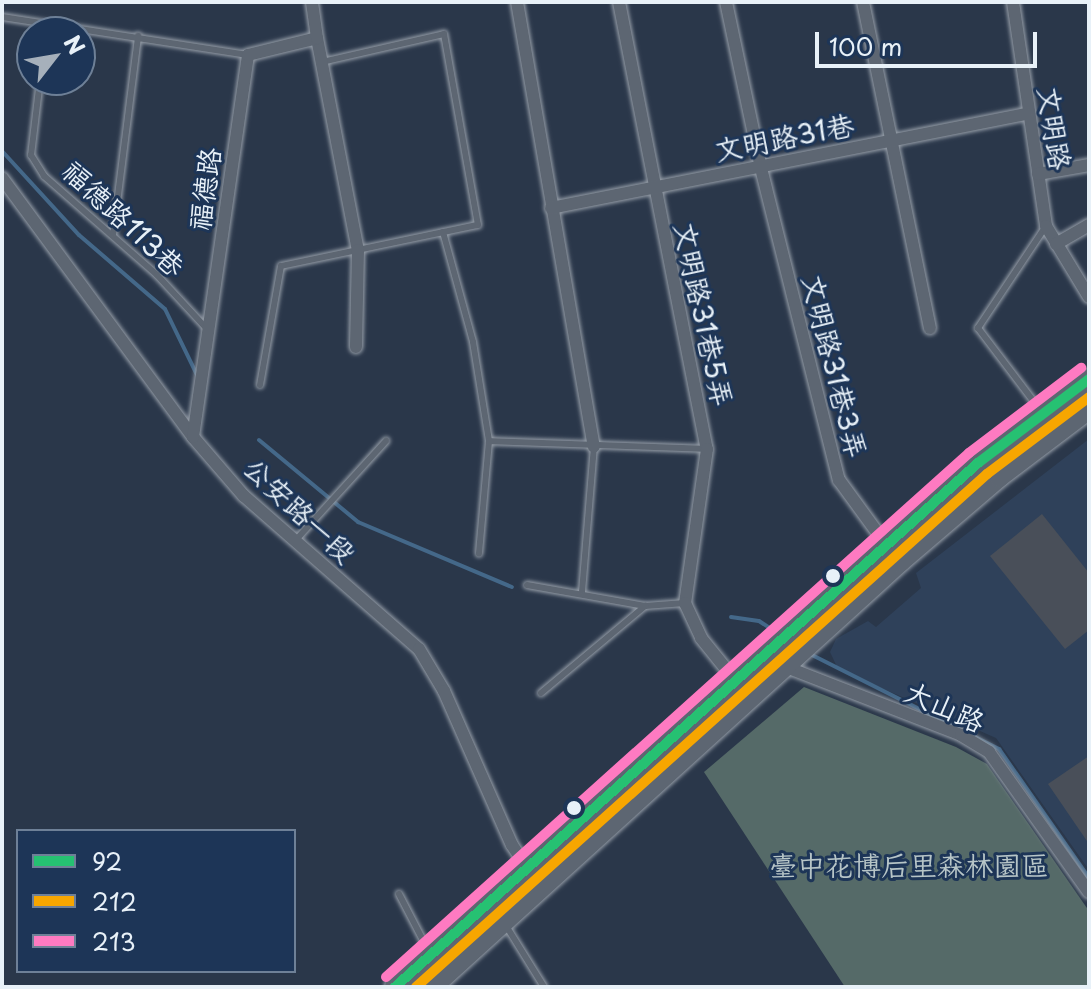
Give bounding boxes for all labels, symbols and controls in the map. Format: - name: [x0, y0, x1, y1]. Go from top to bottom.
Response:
- north arrow: [16, 16, 96, 96]
- scale bar: [819, 16, 1041, 66]
- text: N: [57, 28, 94, 60]
- text: 100 m: [829, 28, 902, 64]
- street label: 文明路: [1032, 84, 1078, 172]
- street label: 文明路31巷: [711, 107, 857, 167]
- street label: 福德路: [182, 145, 226, 233]
- street label: 福德路113巷: [56, 153, 192, 283]
- street label: 文明路31巷5弄: [668, 219, 740, 409]
- street label: 文明路31巷3弄: [796, 271, 874, 461]
- street label: 公安路一段: [237, 450, 363, 570]
- unlabelled marker: [825, 568, 841, 584]
- street label: 大山路: [900, 674, 990, 738]
- unlabelled marker: [566, 800, 582, 816]
- legend: [16, 829, 296, 973]
- text: 92: [92, 843, 122, 879]
- park label: 臺中花博后里森林園區: [769, 848, 1049, 882]
- text: 212: [92, 883, 137, 919]
- text: 213: [92, 923, 136, 959]

